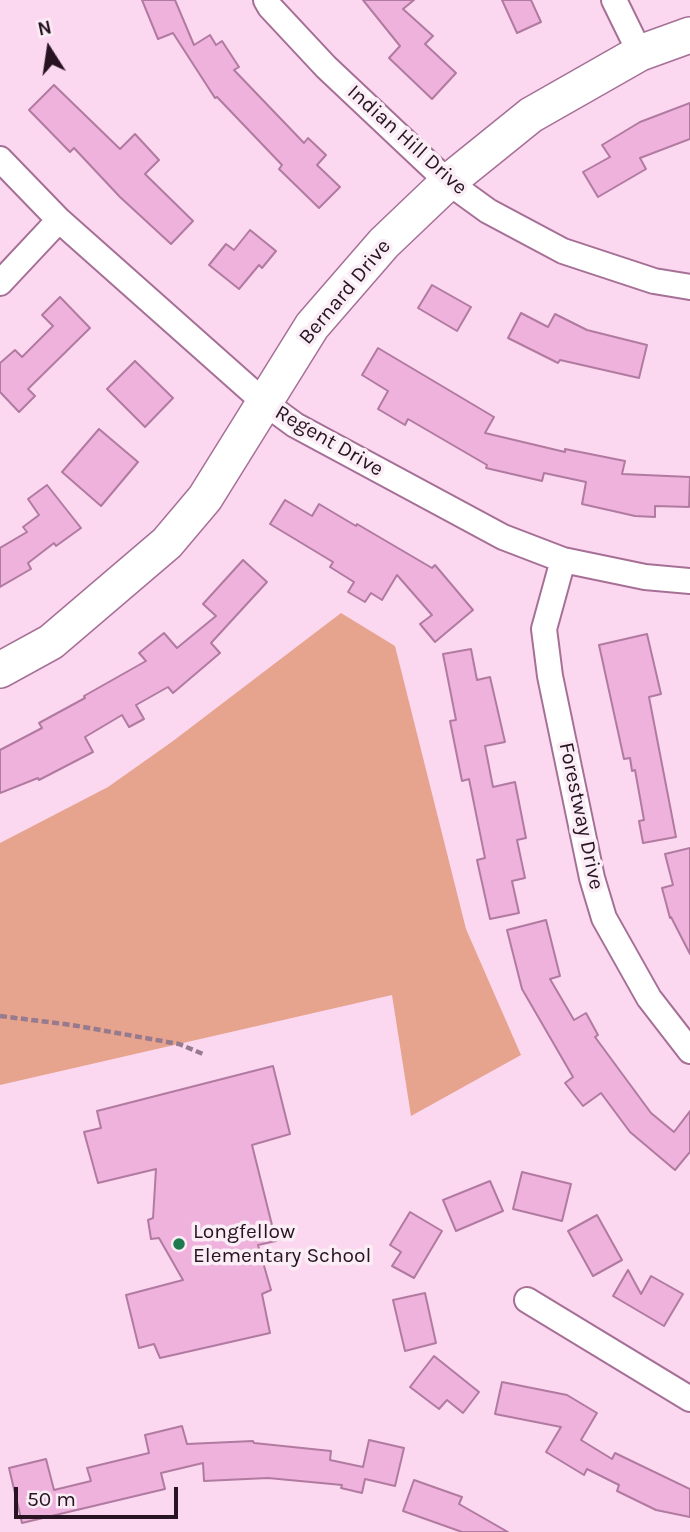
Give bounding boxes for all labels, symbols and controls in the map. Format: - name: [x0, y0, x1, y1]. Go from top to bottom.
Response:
- north arrow: [14, 14, 84, 84]
- text: N: [36, 16, 54, 41]
- street label: Indian Hill Drive: [342, 80, 472, 200]
- street label: Bernard Drive: [294, 234, 396, 350]
- street label: Regent Drive: [270, 400, 388, 482]
- street label: Forestway Drive: [553, 740, 609, 892]
- place label: Longfellow Elementary School: [193, 1219, 371, 1269]
- marker: Longfellow Elementary School: [171, 1236, 187, 1252]
- scale bar: [18, 1472, 182, 1516]
- text: 50 m: [27, 1487, 76, 1511]

